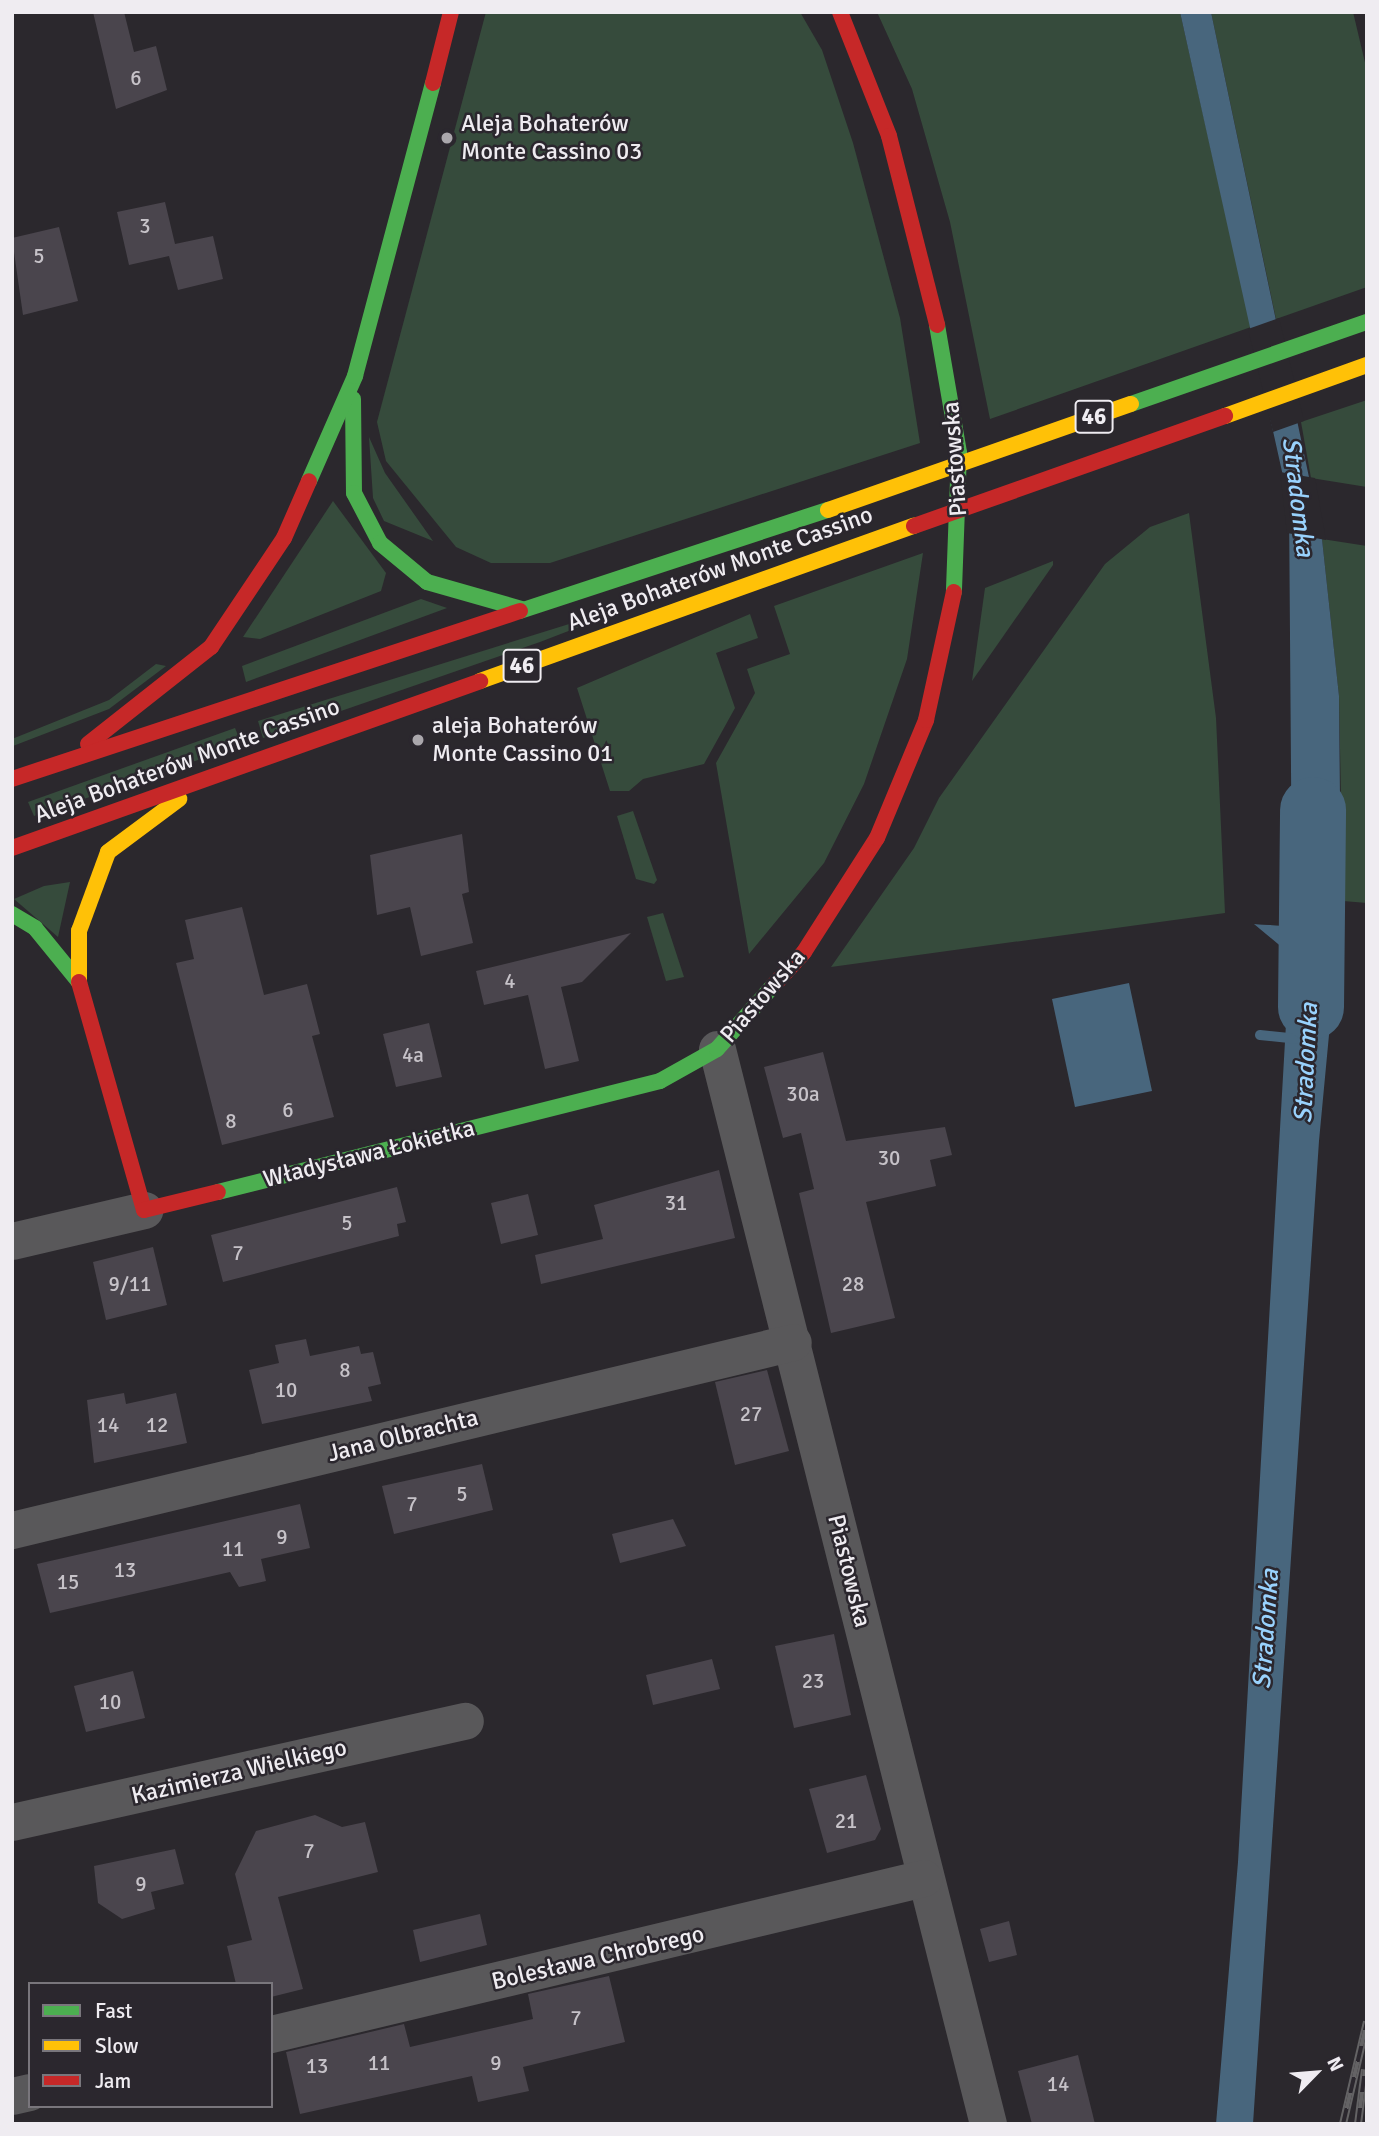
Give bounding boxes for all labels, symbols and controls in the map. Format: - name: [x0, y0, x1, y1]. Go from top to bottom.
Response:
- house number: 6: [130, 65, 142, 91]
- place label: Aleja Bohaterów Monte Cassino 03: [461, 110, 642, 166]
- marker: Aleja Bohaterów Monte Cassino 03: [439, 130, 455, 146]
- house number: 3: [139, 213, 151, 239]
- house number: 5: [33, 243, 45, 269]
- road number: 46: [1073, 398, 1115, 436]
- street label: Piastowska: [937, 401, 973, 517]
- water label: Stradomka: [1274, 435, 1320, 559]
- street label: Aleja Bohaterów Monte Cassino: [563, 500, 877, 638]
- road number: 46: [501, 646, 543, 686]
- street label: Aleja Bohaterów Monte Cassino: [30, 692, 344, 830]
- place label: aleja Bohaterów Monte Cassino 01: [432, 712, 613, 768]
- marker: aleja Bohaterów Monte Cassino 01: [410, 732, 426, 748]
- street label: Piastowska: [714, 943, 812, 1049]
- house number: 4: [504, 968, 516, 994]
- water label: Stradomka: [1288, 1002, 1326, 1124]
- house number: 4a: [402, 1042, 424, 1068]
- house number: 30a: [786, 1081, 820, 1107]
- house number: 6: [282, 1097, 294, 1123]
- house number: 8: [225, 1108, 237, 1134]
- street label: Władysława Łokietka: [260, 1114, 478, 1194]
- house number: 30: [878, 1145, 900, 1171]
- house number: 31: [665, 1190, 687, 1216]
- house number: 5: [341, 1210, 353, 1236]
- house number: 7: [232, 1240, 244, 1266]
- house number: 9/11: [109, 1271, 151, 1297]
- house number: 28: [842, 1271, 864, 1297]
- house number: 8: [339, 1357, 351, 1383]
- house number: 10: [275, 1377, 297, 1403]
- house number: 27: [740, 1401, 762, 1427]
- street label: Jana Olbrachta: [325, 1403, 481, 1469]
- house number: 14: [97, 1412, 119, 1438]
- house number: 12: [146, 1412, 168, 1438]
- house number: 5: [456, 1481, 468, 1507]
- house number: 7: [406, 1491, 418, 1517]
- street label: Piastowska: [821, 1512, 877, 1630]
- house number: 9: [276, 1524, 288, 1550]
- house number: 11: [222, 1536, 244, 1562]
- house number: 13: [114, 1557, 136, 1583]
- water label: Stradomka: [1247, 1568, 1287, 1690]
- house number: 15: [57, 1569, 79, 1595]
- house number: 23: [802, 1668, 824, 1694]
- house number: 10: [99, 1689, 121, 1715]
- street label: Kazimierza Wielkiego: [129, 1733, 349, 1811]
- house number: 21: [835, 1808, 857, 1834]
- house number: 7: [303, 1838, 315, 1864]
- house number: 9: [135, 1871, 147, 1897]
- street label: Bolesława Chrobrego: [489, 1920, 707, 1996]
- legend: [28, 1982, 273, 2108]
- text: Fast: [95, 1998, 132, 2024]
- house number: 7: [570, 2005, 582, 2031]
- text: Slow: [95, 2033, 139, 2059]
- north arrow: [1281, 2038, 1351, 2108]
- house number: 11: [368, 2050, 390, 2076]
- house number: 9: [490, 2050, 502, 2076]
- house number: 13: [306, 2053, 328, 2079]
- text: N: [1321, 2053, 1349, 2075]
- text: Jam: [95, 2068, 131, 2094]
- house number: 14: [1047, 2071, 1069, 2097]

